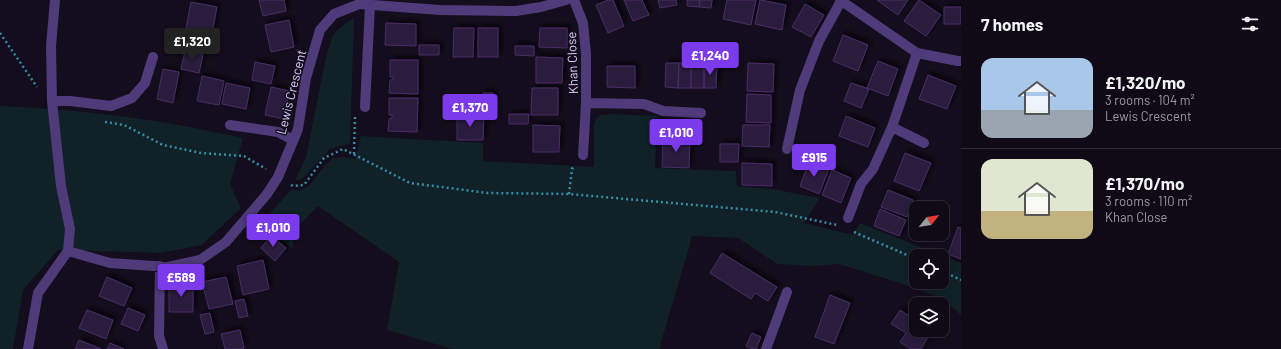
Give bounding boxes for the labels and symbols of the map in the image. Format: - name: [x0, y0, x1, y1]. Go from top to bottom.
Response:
- pin: £1,320: [159, 28, 225, 62]
- street label: Khan Close: [563, 32, 581, 94]
- pin: £1,240: [677, 42, 743, 76]
- street label: Lewis Crescent: [273, 48, 309, 136]
- pin: £1,370: [437, 94, 503, 128]
- pin: £1,010: [643, 119, 709, 153]
- pin: £915: [790, 144, 838, 178]
- north arrow: [909, 201, 949, 241]
- pin: £1,010: [240, 214, 306, 248]
- pin: £589: [157, 264, 205, 298]

